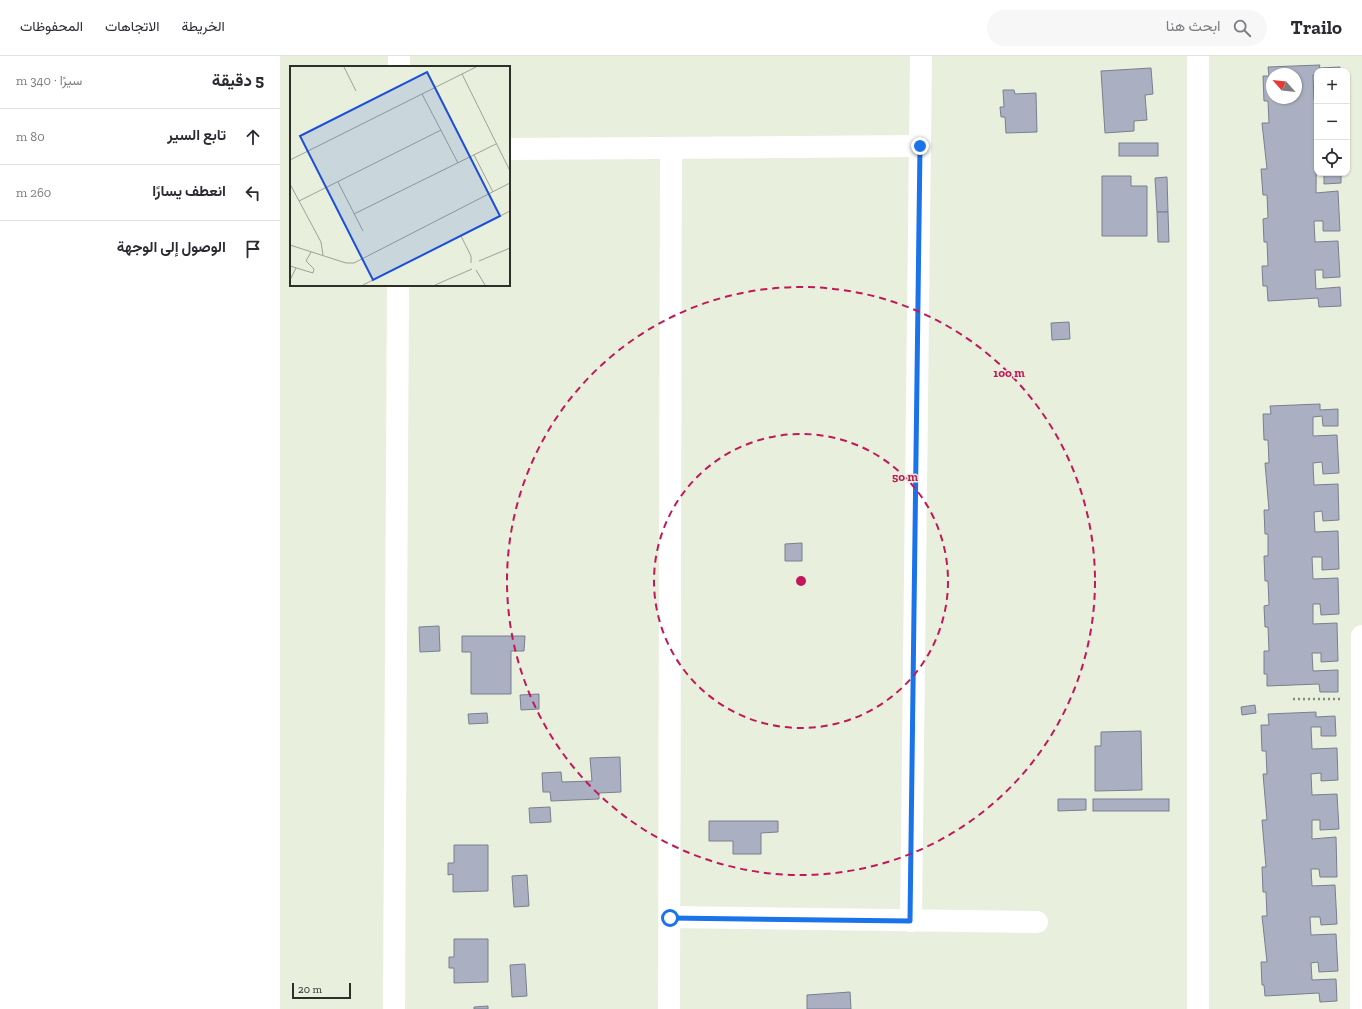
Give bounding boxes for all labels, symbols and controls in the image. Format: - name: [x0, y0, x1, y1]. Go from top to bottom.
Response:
- search box: [987, 10, 1267, 46]
- text: Trailo: [1291, 16, 1342, 39]
- text: ابحث هنا: [1166, 17, 1221, 35]
- icon: search: [1231, 17, 1253, 39]
- text: المحفوظات: [20, 18, 83, 35]
- text: الاتجاهات: [105, 18, 159, 35]
- text: الخريطة: [181, 18, 225, 35]
- inset map: [290, 66, 510, 286]
- north arrow: [1266, 68, 1302, 104]
- map controls: [1314, 68, 1350, 176]
- button: +: [1314, 68, 1350, 104]
- text: 5 دقيقة: [212, 70, 264, 90]
- text: سيرًا · 340 m: [16, 73, 82, 88]
- button: −: [1314, 104, 1350, 140]
- text: تابع السير: [167, 126, 226, 144]
- icon: ahead: [242, 126, 264, 148]
- text: 80 m: [16, 129, 45, 144]
- route end: [911, 137, 929, 155]
- button: locate: [1314, 140, 1350, 176]
- text: انعطف يسارًا: [152, 182, 226, 200]
- icon: left: [242, 182, 264, 204]
- text: 260 m: [16, 185, 51, 200]
- text: الوصول إلى الوجهة: [117, 238, 226, 256]
- icon: arrive: [242, 238, 264, 260]
- text: 100 m: [993, 366, 1025, 380]
- text: 50 m: [892, 470, 918, 484]
- centre of rings: [794, 574, 808, 588]
- route start: [661, 909, 679, 927]
- scale bar: [292, 981, 351, 1000]
- text: 20 m: [298, 983, 322, 996]

